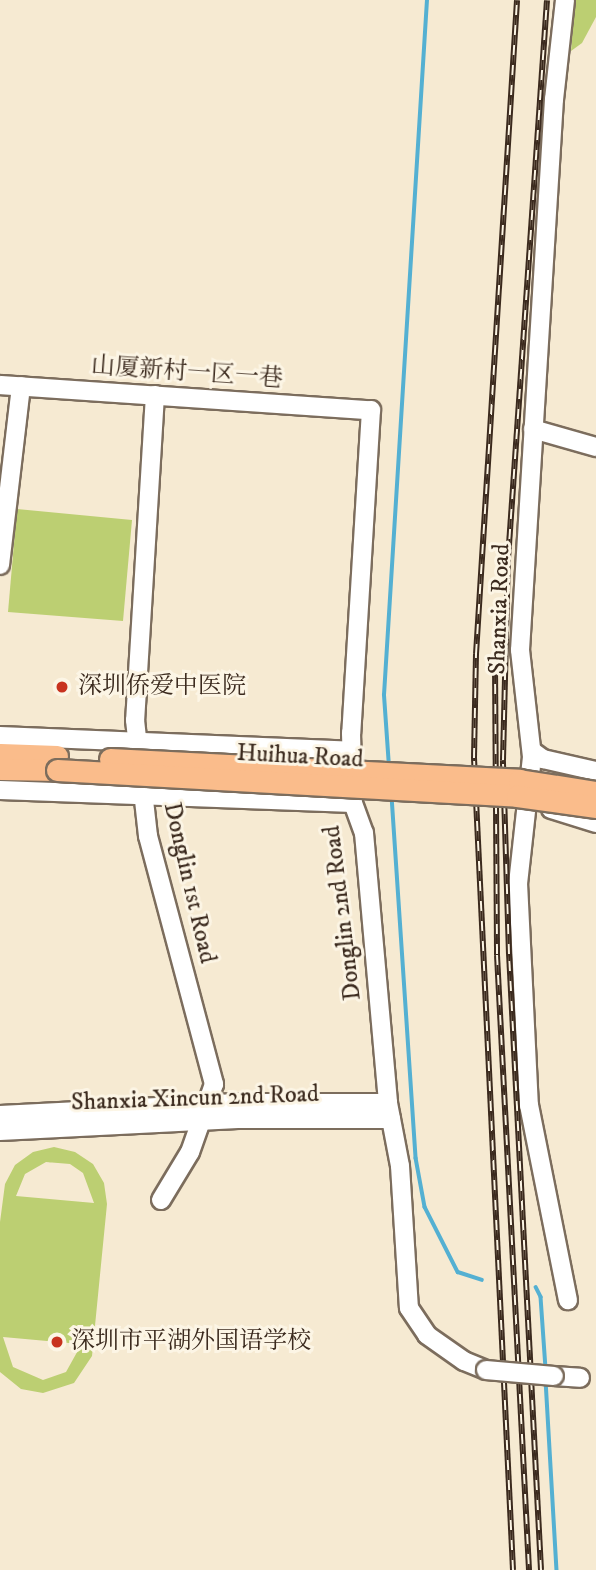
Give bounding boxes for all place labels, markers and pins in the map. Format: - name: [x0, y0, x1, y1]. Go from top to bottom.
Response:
- place label: 深圳侨爱中医院: [78, 673, 246, 701]
- marker: 深圳侨爱中医院: [52, 677, 72, 697]
- place label: 深圳市平湖外国语学校: [71, 1328, 311, 1356]
- marker: 深圳市平湖外国语学校: [49, 1334, 65, 1350]

